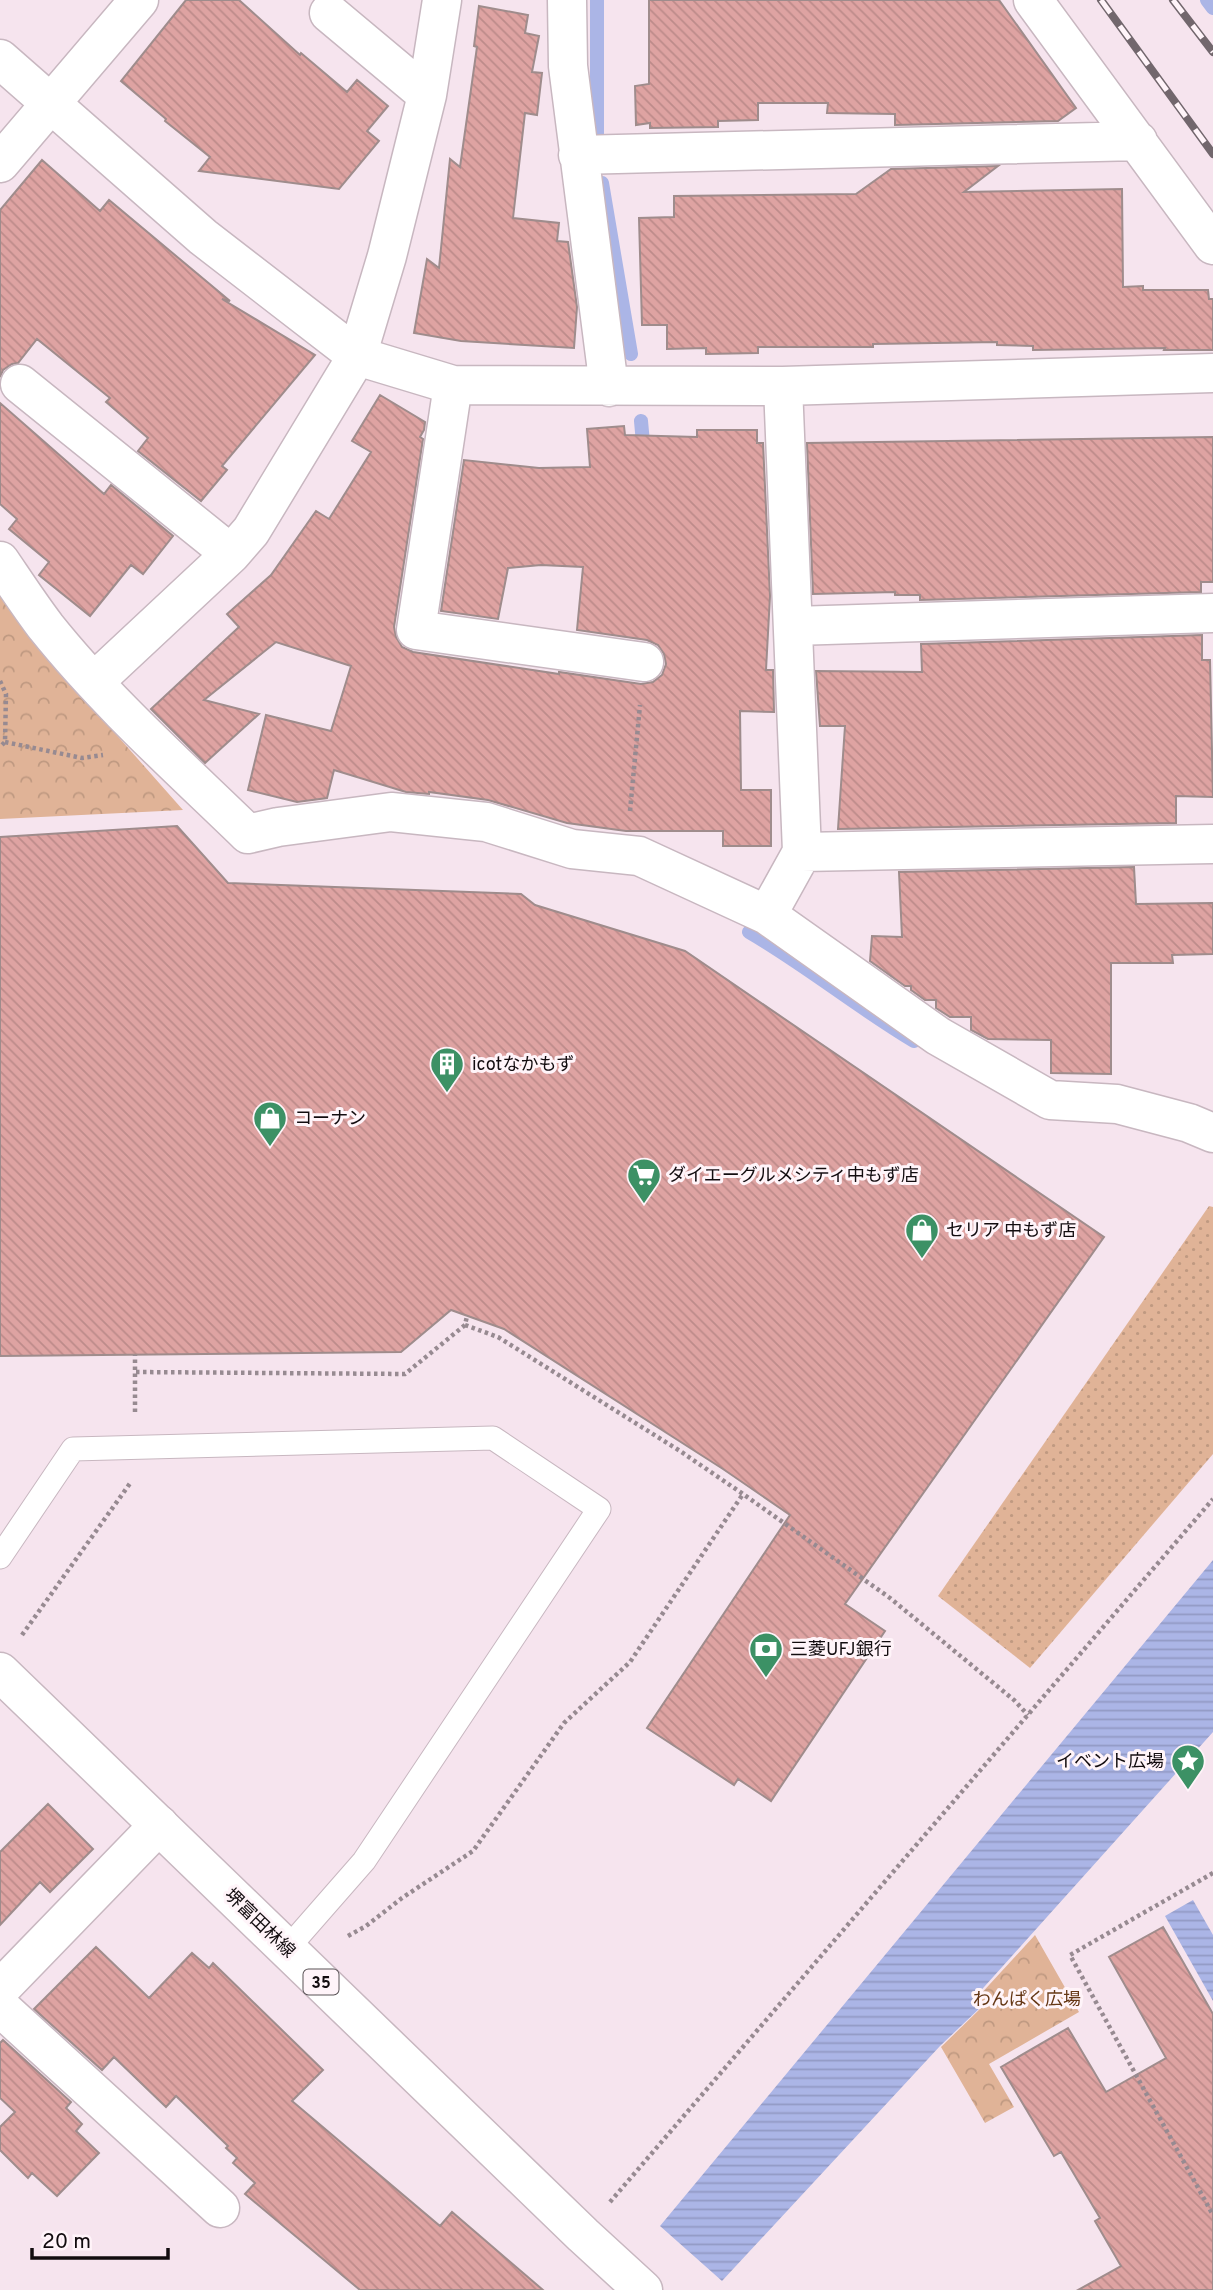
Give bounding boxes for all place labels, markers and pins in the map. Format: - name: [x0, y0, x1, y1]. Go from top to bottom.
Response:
- building icon: icotなかもず: [428, 1045, 466, 1094]
- place label: icotなかもず: [472, 1054, 574, 1077]
- shop icon: コーナン: [251, 1099, 289, 1148]
- place label: コーナン: [294, 1108, 366, 1131]
- supermarket icon: ダイエーグルメシティ中もず店: [625, 1156, 663, 1205]
- place label: ダイエーグルメシティ中もず店: [668, 1165, 919, 1188]
- shop icon: セリア 中もず店: [903, 1211, 941, 1260]
- place label: セリア 中もず店: [946, 1220, 1076, 1243]
- bank icon: 三菱UFJ銀行: [747, 1630, 785, 1679]
- place label: 三菱UFJ銀行: [790, 1639, 892, 1662]
- place icon: イベント広場: [1169, 1742, 1207, 1791]
- place label: イベント広場: [1056, 1751, 1164, 1774]

